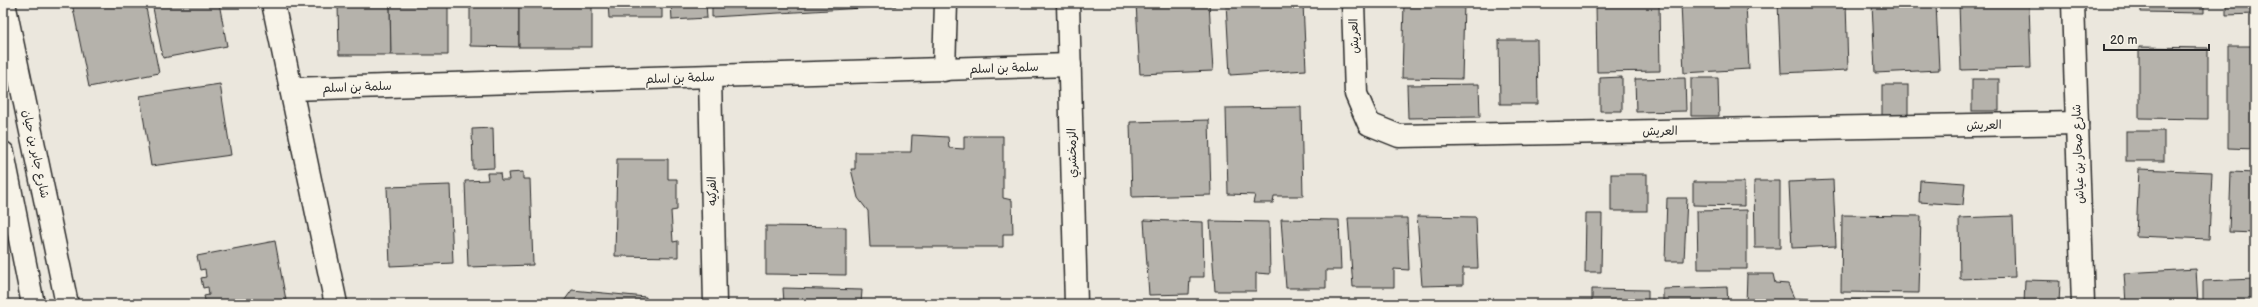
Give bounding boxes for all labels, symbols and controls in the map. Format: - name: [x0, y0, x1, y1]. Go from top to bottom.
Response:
- street label: العريش: [1346, 18, 1363, 54]
- scale bar: [2104, 26, 2209, 52]
- text: 20 m: [2110, 33, 2137, 48]
- street label: سلمة بن اسلم: [969, 60, 1039, 78]
- street label: سلمة بن اسلم: [645, 70, 715, 88]
- street label: سلمة بن اسلم: [322, 79, 392, 97]
- street label: شارع صحار بن عياش: [2069, 104, 2089, 204]
- street label: شارع جابر بن حيان: [18, 109, 52, 200]
- street label: العريش: [1966, 118, 2002, 133]
- street label: العريش: [1642, 124, 1678, 139]
- street label: الزمخشري: [1065, 128, 1081, 178]
- street label: الفركيه: [705, 176, 720, 206]

